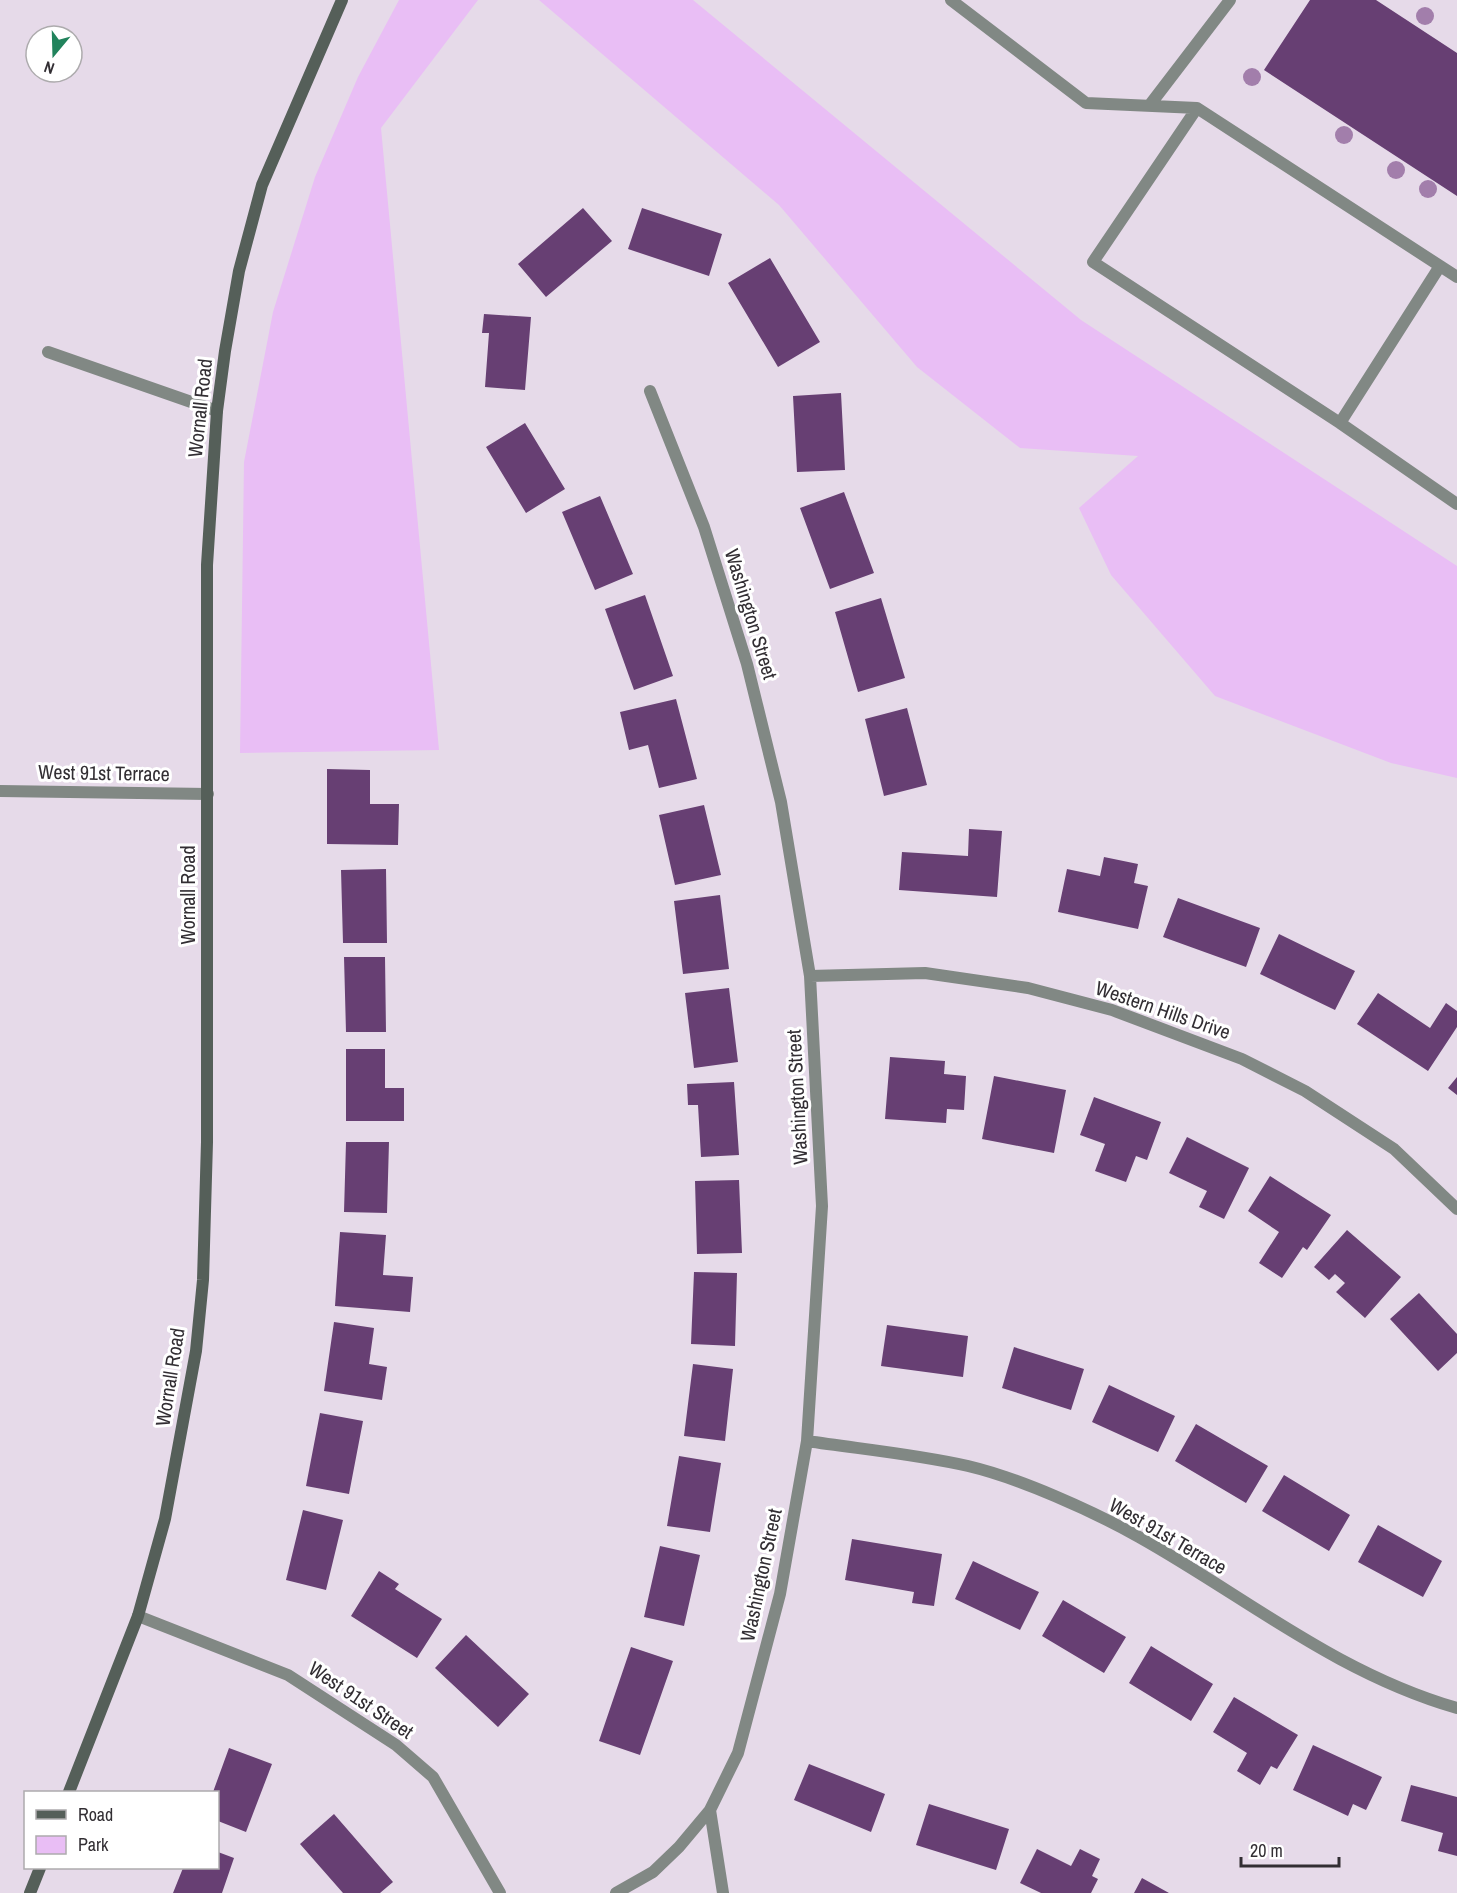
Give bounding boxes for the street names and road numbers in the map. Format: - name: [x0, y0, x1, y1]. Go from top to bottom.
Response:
- street label: Wornall Road: [181, 357, 218, 459]
- street label: Washington Street: [719, 545, 784, 683]
- street label: West 91st Terrace: [38, 758, 170, 787]
- street label: Wornall Road: [174, 845, 201, 945]
- street label: Western Hills Drive: [1092, 974, 1234, 1045]
- street label: Washington Street: [779, 1028, 814, 1165]
- street label: Wornall Road: [148, 1326, 191, 1428]
- street label: West 91st Terrace: [1105, 1491, 1232, 1580]
- street label: Washington Street: [733, 1506, 788, 1644]
- street label: West 91st Street: [304, 1655, 419, 1745]

